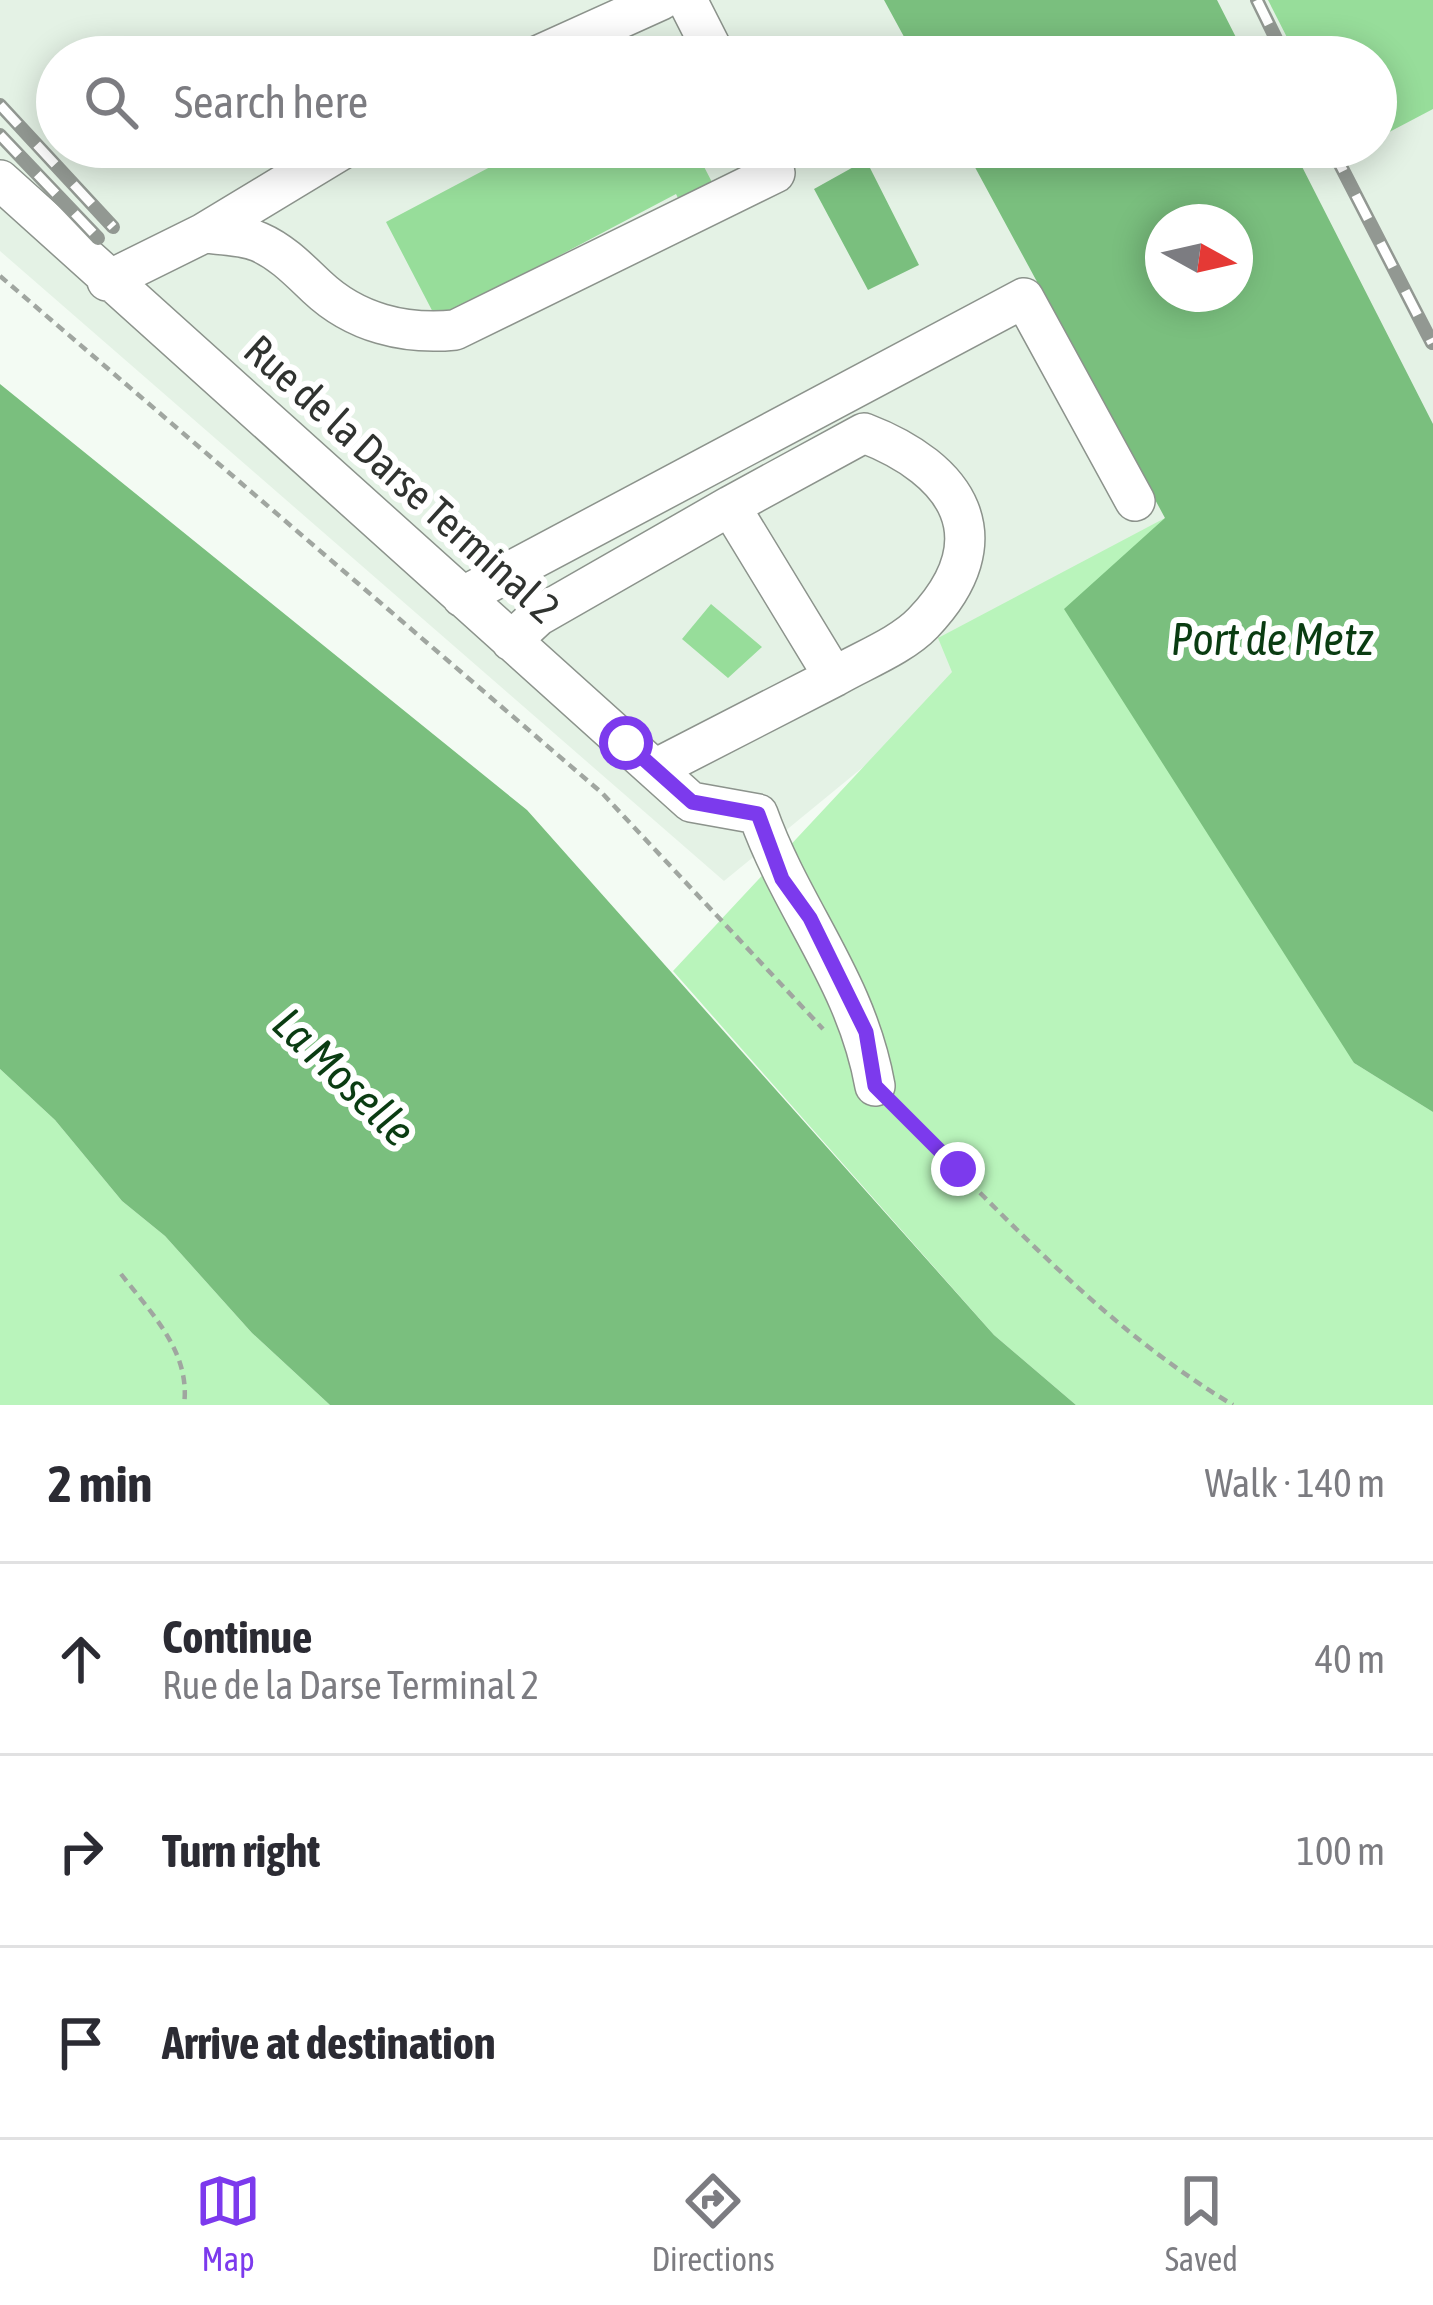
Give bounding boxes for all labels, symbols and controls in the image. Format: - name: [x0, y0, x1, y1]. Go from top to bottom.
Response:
- search box: [36, 36, 1397, 168]
- icon: search: [78, 69, 144, 135]
- text: Search here: [174, 76, 368, 128]
- north arrow: [1145, 204, 1253, 312]
- street label: Rue de la Darse Terminal 2: [235, 325, 569, 633]
- water label: Port de Metz: [1171, 613, 1374, 665]
- route start: [599, 716, 653, 770]
- water label: La Moselle: [263, 997, 425, 1157]
- route end: [931, 1142, 985, 1196]
- text: 2 min: [48, 1454, 152, 1513]
- text: Walk · 140 m: [1205, 1461, 1385, 1505]
- text: Continue: [162, 1611, 313, 1663]
- icon: ahead: [48, 1626, 114, 1692]
- text: 40 m: [1315, 1637, 1385, 1681]
- text: Rue de la Darse Terminal 2: [162, 1663, 539, 1707]
- icon: right: [48, 1818, 114, 1884]
- text: Turn right: [162, 1825, 320, 1877]
- text: 100 m: [1297, 1829, 1385, 1873]
- icon: arrive: [48, 2010, 114, 2076]
- text: Arrive at destination: [162, 2017, 496, 2069]
- tab: Map: [195, 2168, 261, 2278]
- tab: Directions: [651, 2168, 775, 2278]
- tab: Saved: [1165, 2168, 1238, 2278]

